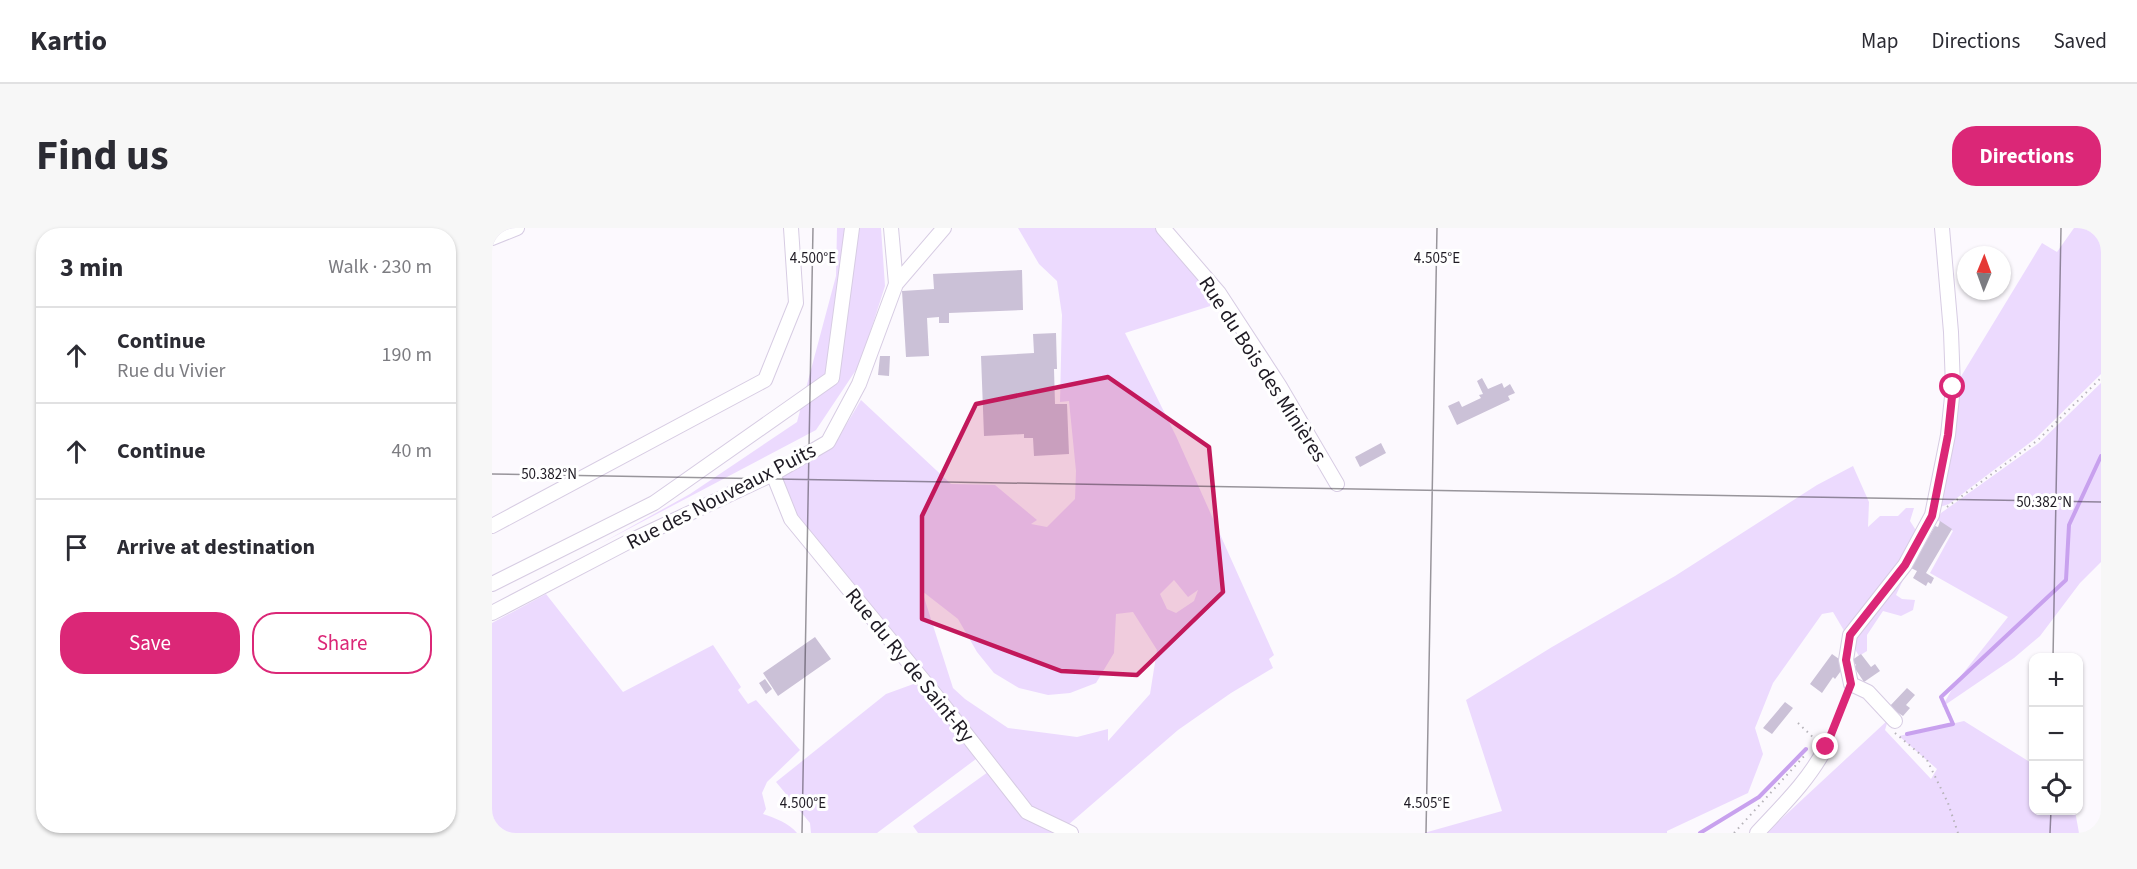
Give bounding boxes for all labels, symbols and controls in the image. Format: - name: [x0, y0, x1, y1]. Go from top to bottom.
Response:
- text: Kartio: [30, 21, 107, 61]
- text: Map: [1861, 26, 1899, 56]
- text: Directions: [1932, 26, 2020, 56]
- text: Saved: [2053, 26, 2107, 56]
- text: Find us: [36, 126, 169, 186]
- button: Directions: [1952, 126, 2101, 186]
- north arrow: [1957, 246, 2011, 300]
- text: 4.500°E: [790, 248, 836, 269]
- text: 4.505°E: [1414, 248, 1460, 269]
- text: 3 min: [60, 249, 123, 286]
- text: Walk · 230 m: [328, 253, 432, 281]
- street label: Rue du Bois des Minières: [1192, 270, 1335, 468]
- text: Continue: [117, 325, 206, 357]
- icon: ahead: [60, 339, 93, 372]
- text: 190 m: [382, 341, 432, 369]
- text: Rue du Vivier: [117, 357, 226, 385]
- route start: [1939, 373, 1965, 399]
- icon: ahead: [60, 435, 93, 468]
- text: Continue: [117, 435, 206, 467]
- street label: Rue des Nouveaux Puits: [621, 435, 821, 557]
- text: 40 m: [392, 437, 432, 465]
- text: 50.382°N: [521, 464, 577, 485]
- text: 50.382°N: [2016, 492, 2072, 513]
- icon: arrive: [60, 531, 93, 564]
- text: Arrive at destination: [117, 531, 315, 563]
- street label: Rue du Ry de Saint-Ry: [838, 581, 982, 749]
- button: Save: [60, 612, 240, 674]
- button: Share: [252, 612, 432, 674]
- map controls: [2029, 653, 2083, 815]
- button: +: [2029, 653, 2083, 707]
- button: −: [2029, 707, 2083, 761]
- route end: [1812, 733, 1838, 759]
- button: locate: [2029, 761, 2083, 815]
- text: 4.500°E: [780, 793, 826, 814]
- text: 4.505°E: [1404, 793, 1450, 814]

